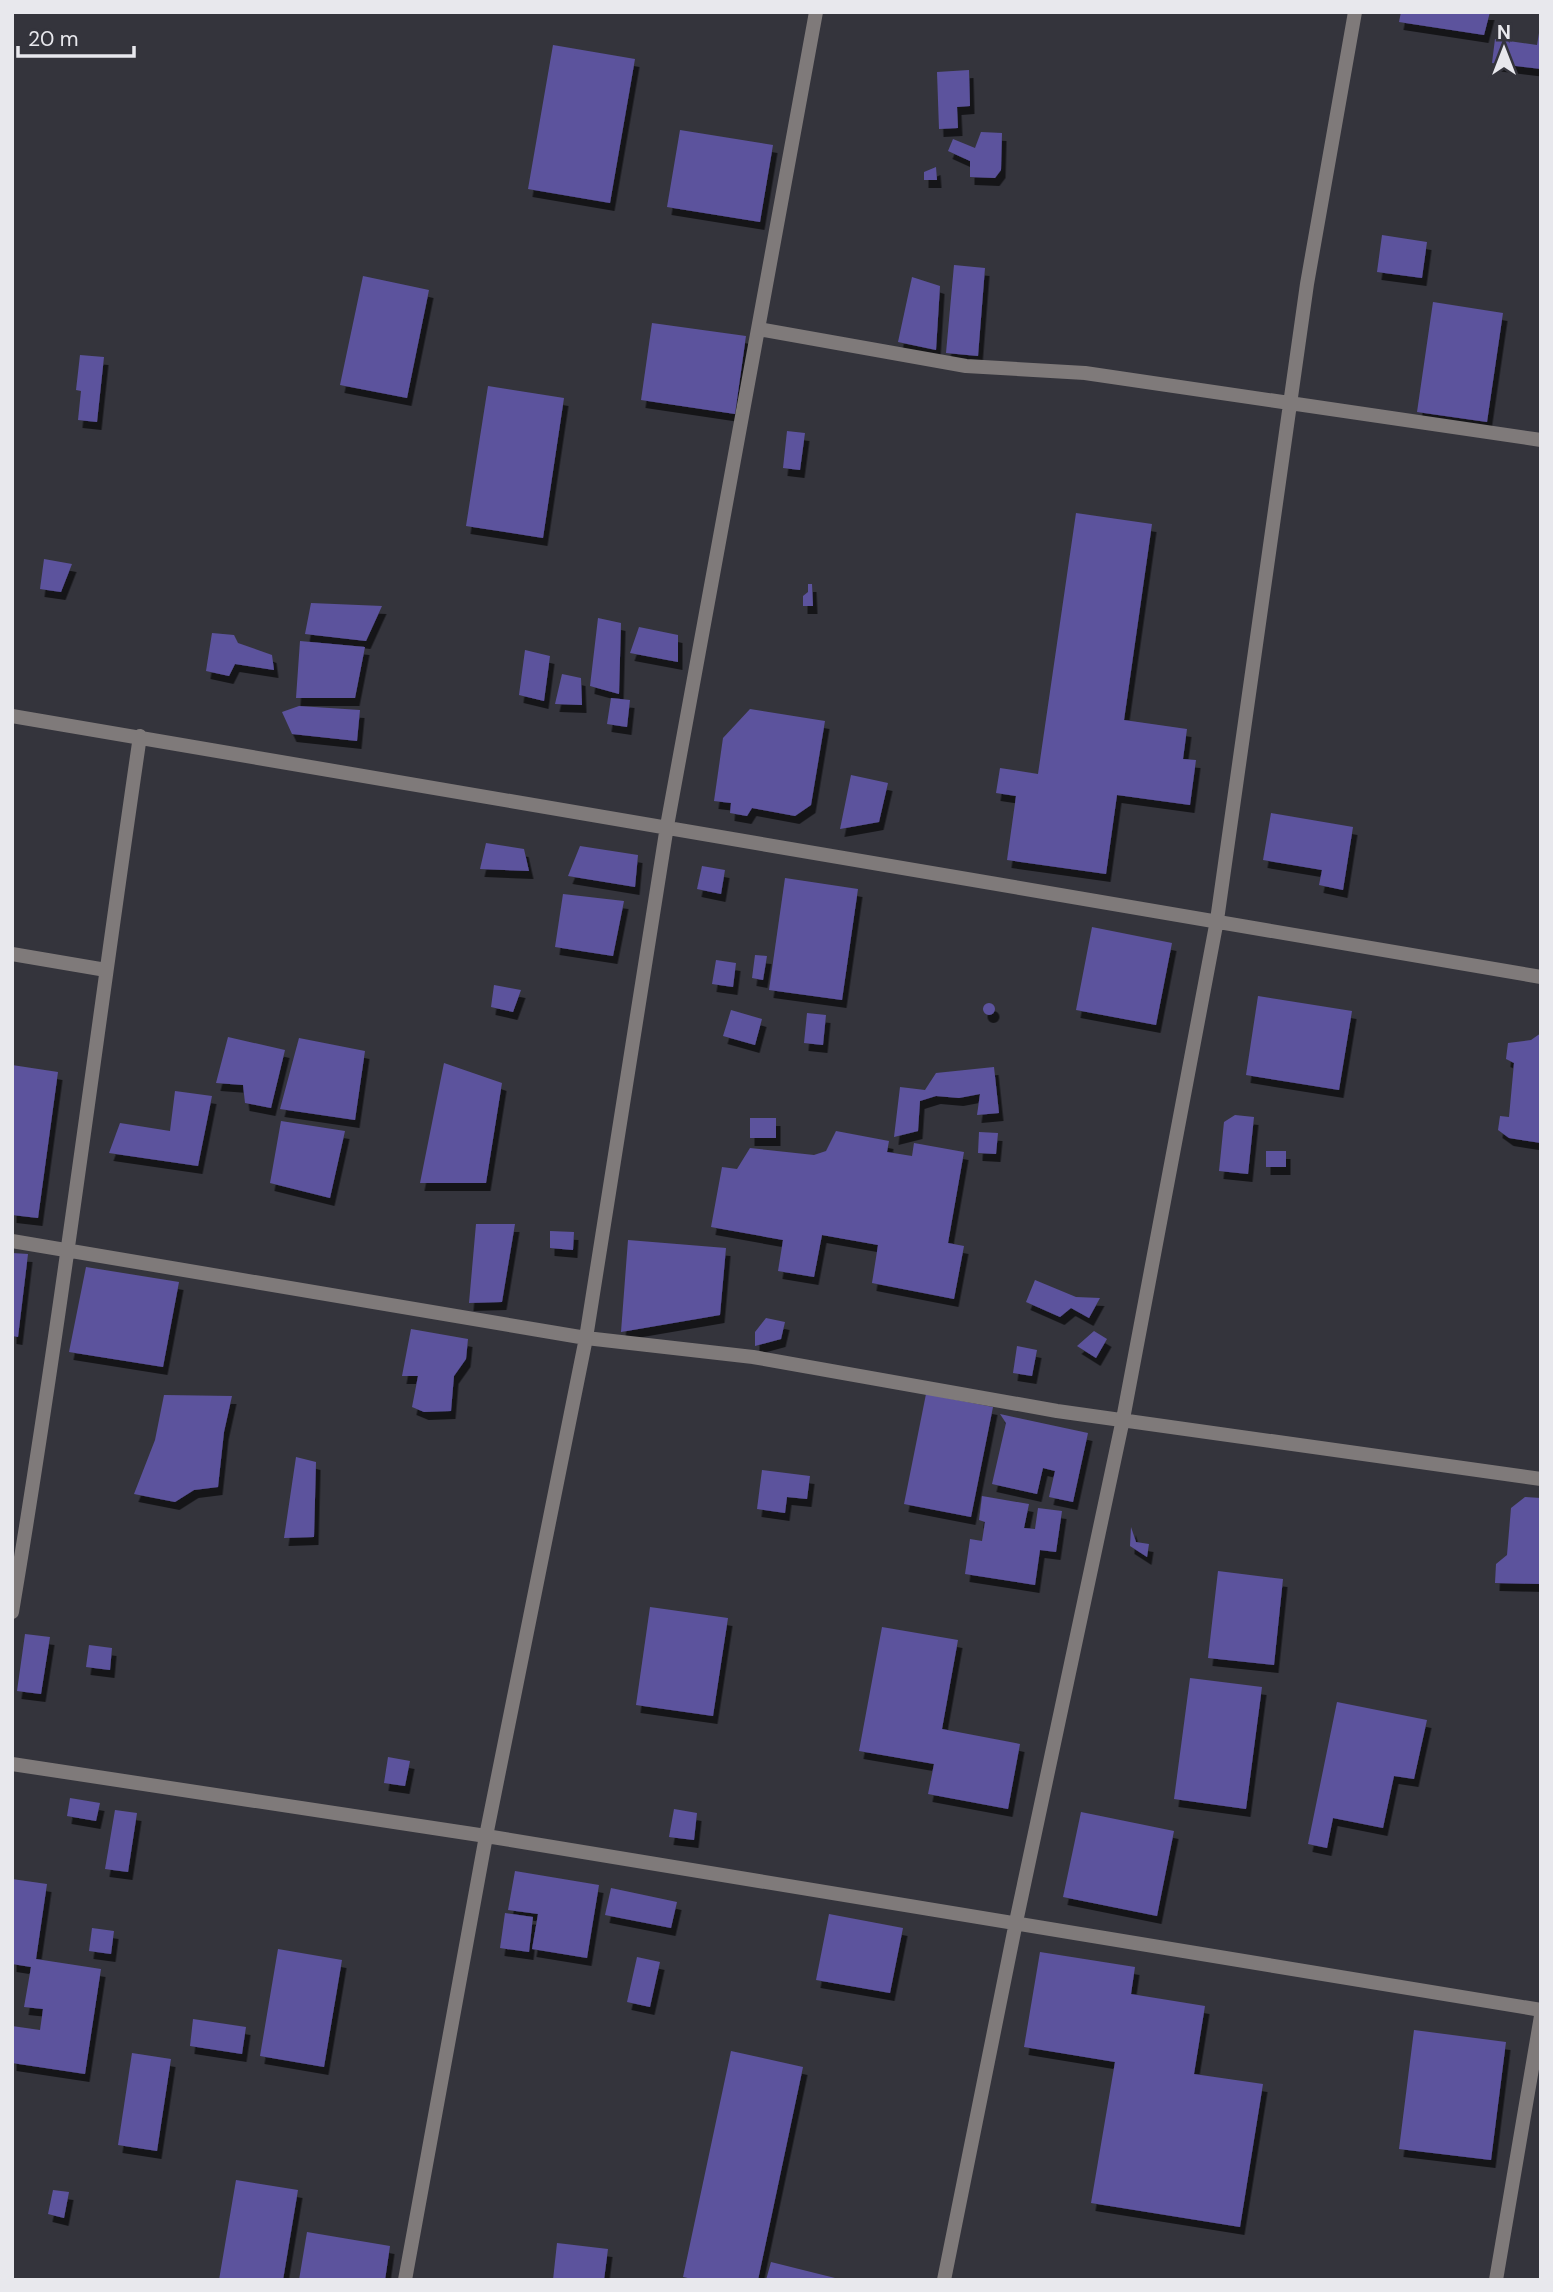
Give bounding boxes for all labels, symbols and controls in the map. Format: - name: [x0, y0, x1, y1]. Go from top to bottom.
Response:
- scale bar: [18, 14, 133, 58]
- north arrow: [1469, 14, 1539, 84]
- text: N: [1497, 20, 1511, 45]
- text: 20 m: [28, 25, 79, 53]

